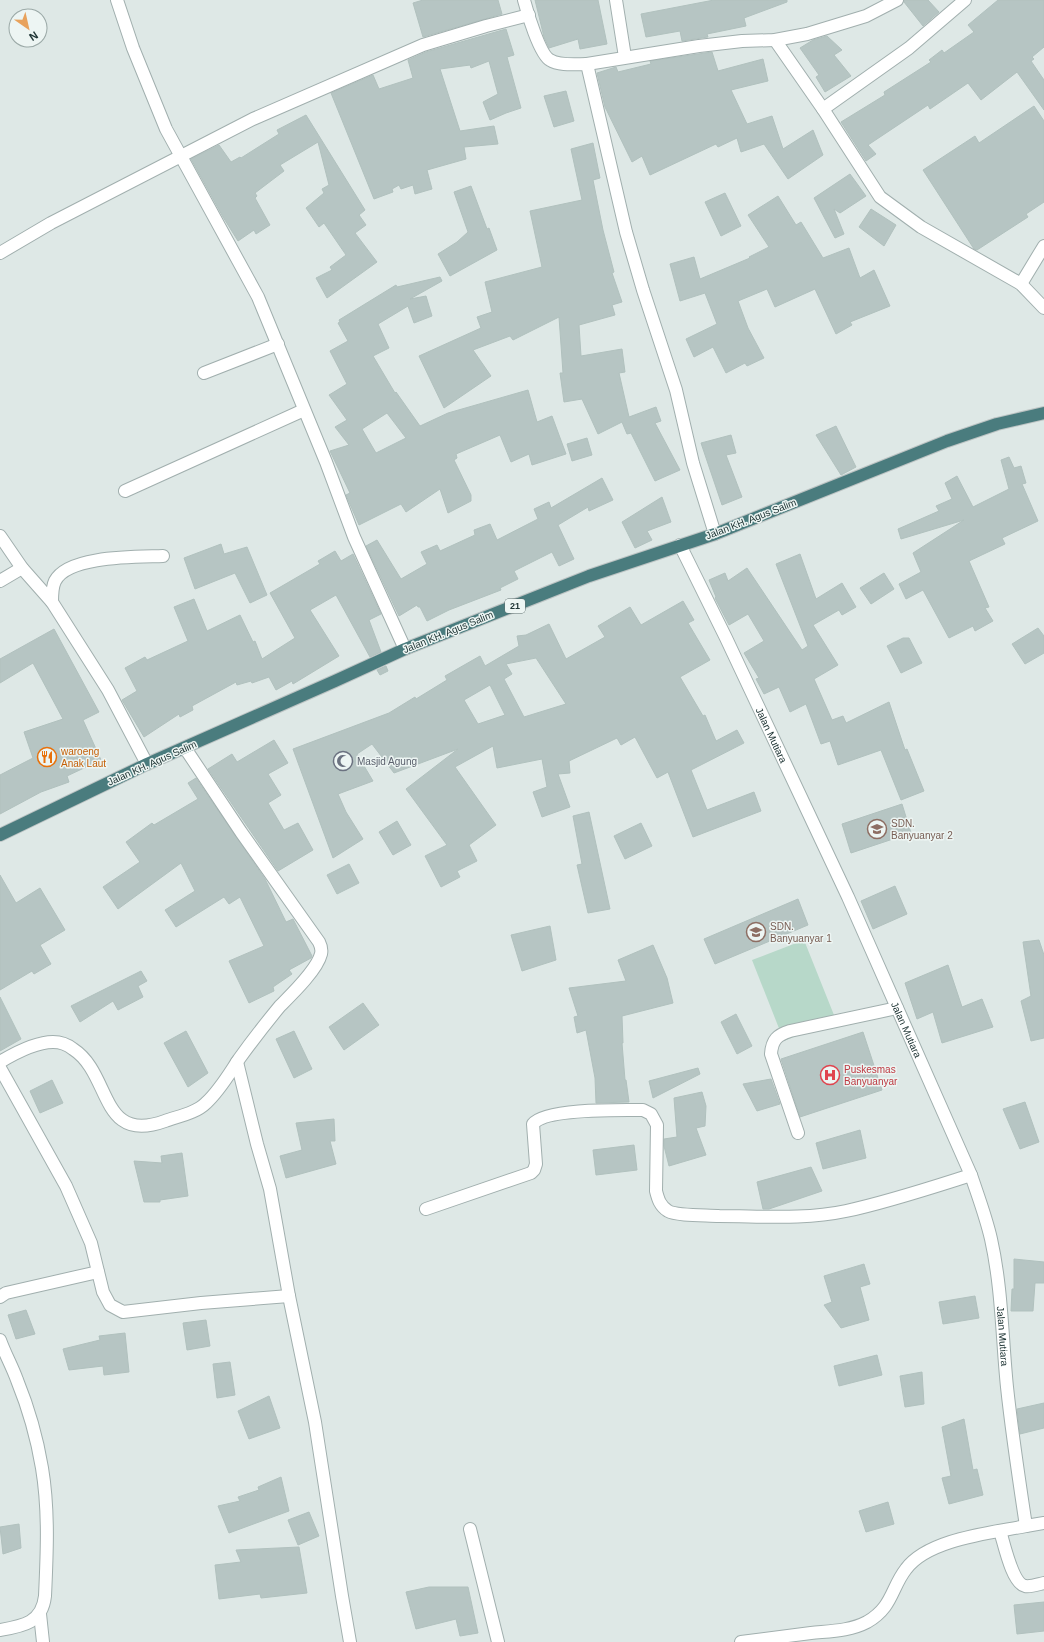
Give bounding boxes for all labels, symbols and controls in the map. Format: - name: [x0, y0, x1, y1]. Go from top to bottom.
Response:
- north arrow: [8, 8, 48, 48]
- text: N: [27, 29, 40, 44]
- street label: Jalan KH. Agus Salim: [704, 497, 798, 541]
- road number: 21: [505, 599, 525, 613]
- street label: Jalan KH. Agus Salim: [401, 609, 495, 655]
- street label: Jalan Mutiara: [754, 705, 790, 765]
- street label: Jalan KH. Agus Salim: [106, 738, 198, 788]
- restaurant icon: waroeng Anak Laut: [36, 746, 58, 768]
- place label: waroeng Anak Laut: [60, 746, 106, 769]
- mosque icon: Masjid Agung: [332, 750, 354, 772]
- place label: Masjid Agung: [357, 756, 417, 767]
- school or university icon: SDN. Banyuanyar 2: [866, 818, 888, 840]
- place label: SDN. Banyuanyar 2: [891, 818, 953, 841]
- school or university icon: SDN. Banyuanyar 1: [745, 921, 767, 943]
- place label: SDN. Banyuanyar 1: [770, 921, 832, 944]
- street label: Jalan Mutiara: [889, 1000, 924, 1060]
- hospital icon: Puskesmas Banyuanyar: [819, 1064, 841, 1086]
- place label: Puskesmas Banyuanyar: [844, 1064, 898, 1087]
- street label: Jalan Mutiara: [995, 1306, 1011, 1367]

